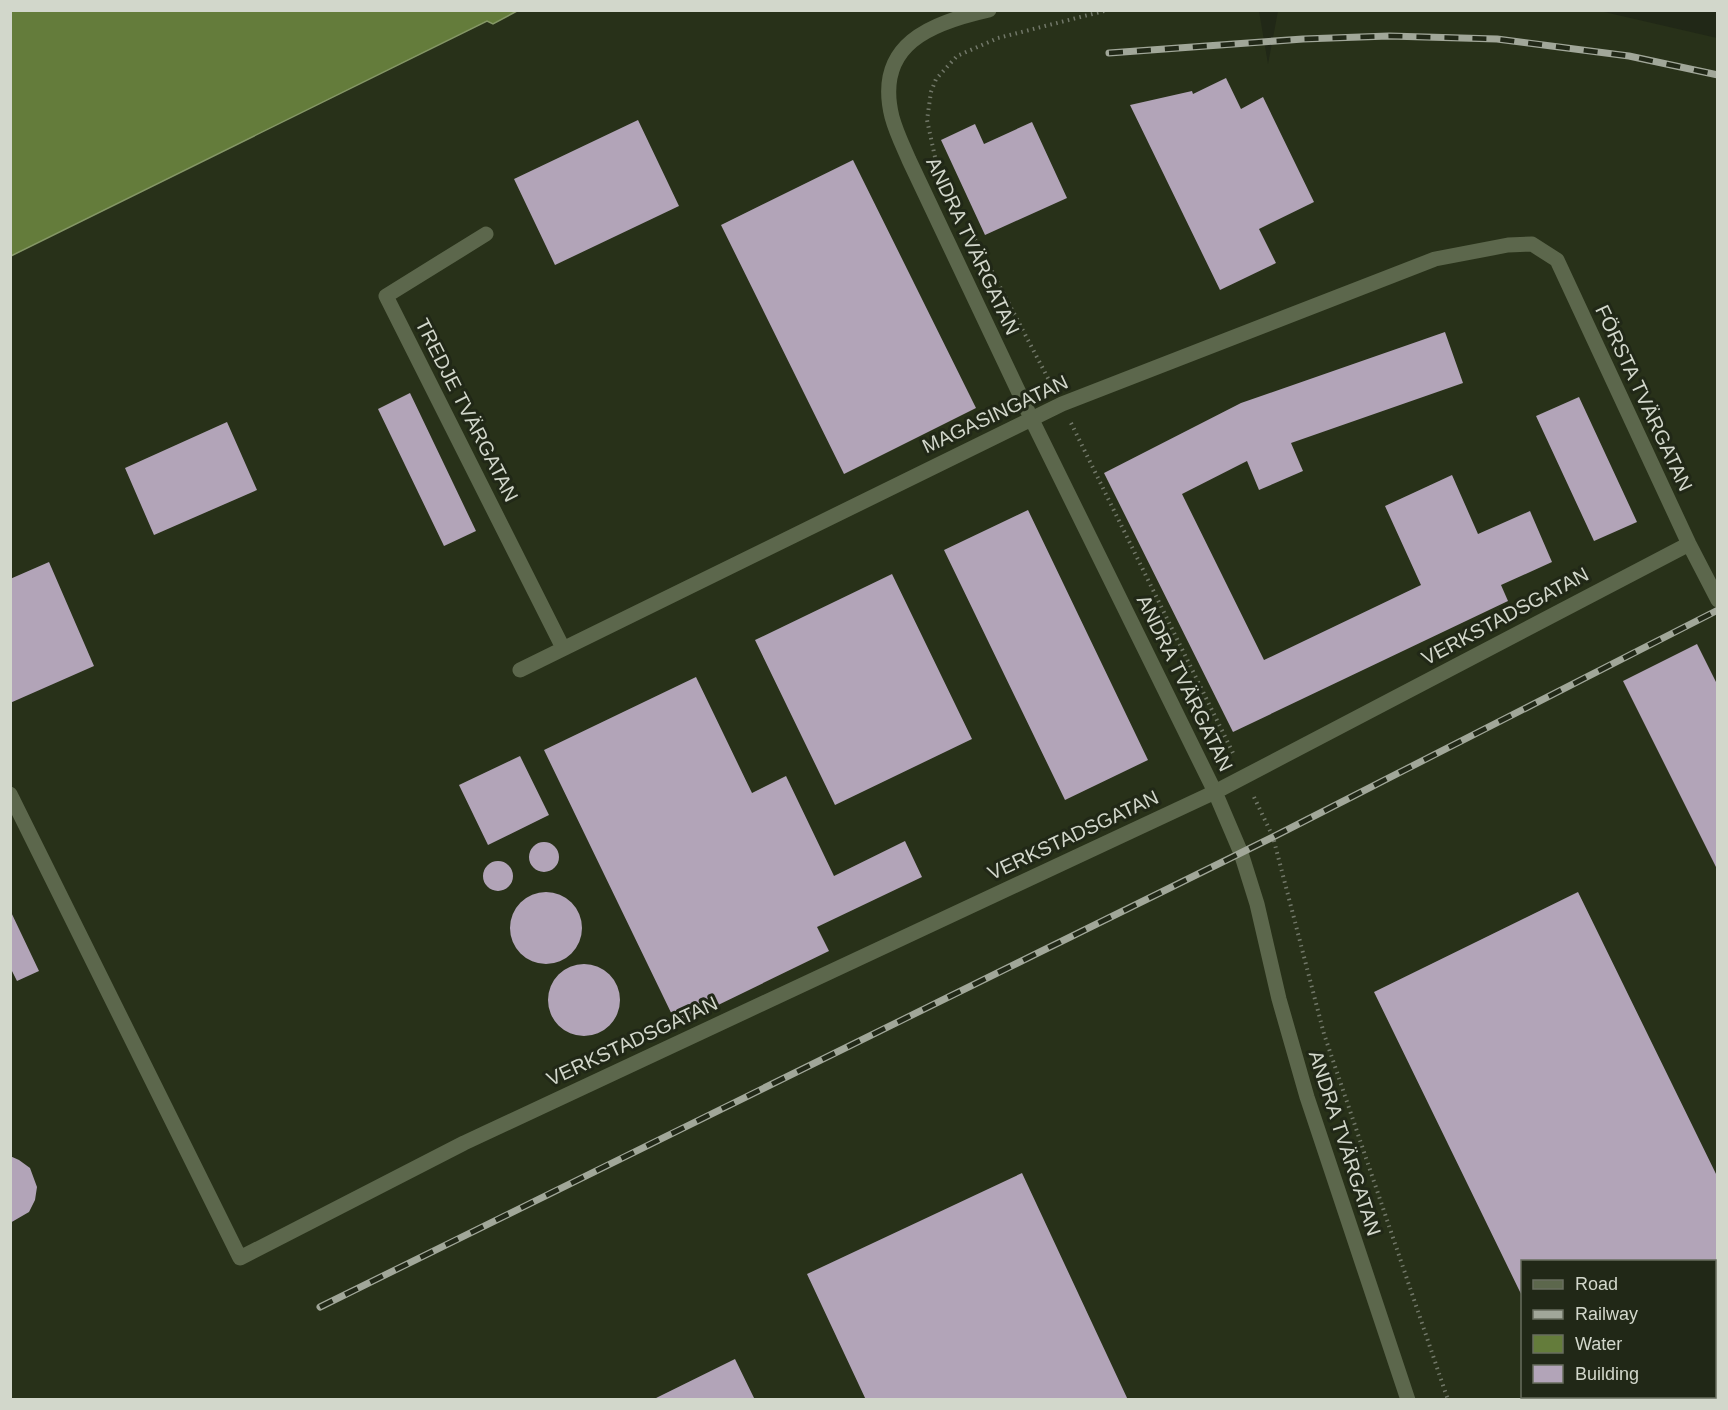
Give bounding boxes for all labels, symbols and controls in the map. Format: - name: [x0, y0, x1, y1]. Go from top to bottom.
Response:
- street label: ANDRA TVÄRGATAN: [922, 154, 1024, 338]
- street label: FÖRSTA TVÄRGATAN: [1591, 301, 1697, 495]
- street label: TREDJE TVÄRGATAN: [411, 315, 523, 505]
- street label: MAGASINGATAN: [919, 371, 1071, 457]
- street label: VERKSTADSGATAN: [1418, 563, 1592, 669]
- street label: ANDRA TVÄRGATAN: [1133, 591, 1237, 775]
- street label: VERKSTADSGATAN: [984, 786, 1162, 884]
- street label: VERKSTADSGATAN: [543, 992, 721, 1090]
- street label: ANDRA TVÄRGATAN: [1305, 1048, 1385, 1238]
- legend: [1521, 1260, 1716, 1398]
- text: Road: [1575, 1274, 1618, 1294]
- text: Railway: [1575, 1304, 1638, 1324]
- text: Water: [1575, 1334, 1622, 1354]
- text: Building: [1575, 1364, 1639, 1384]

